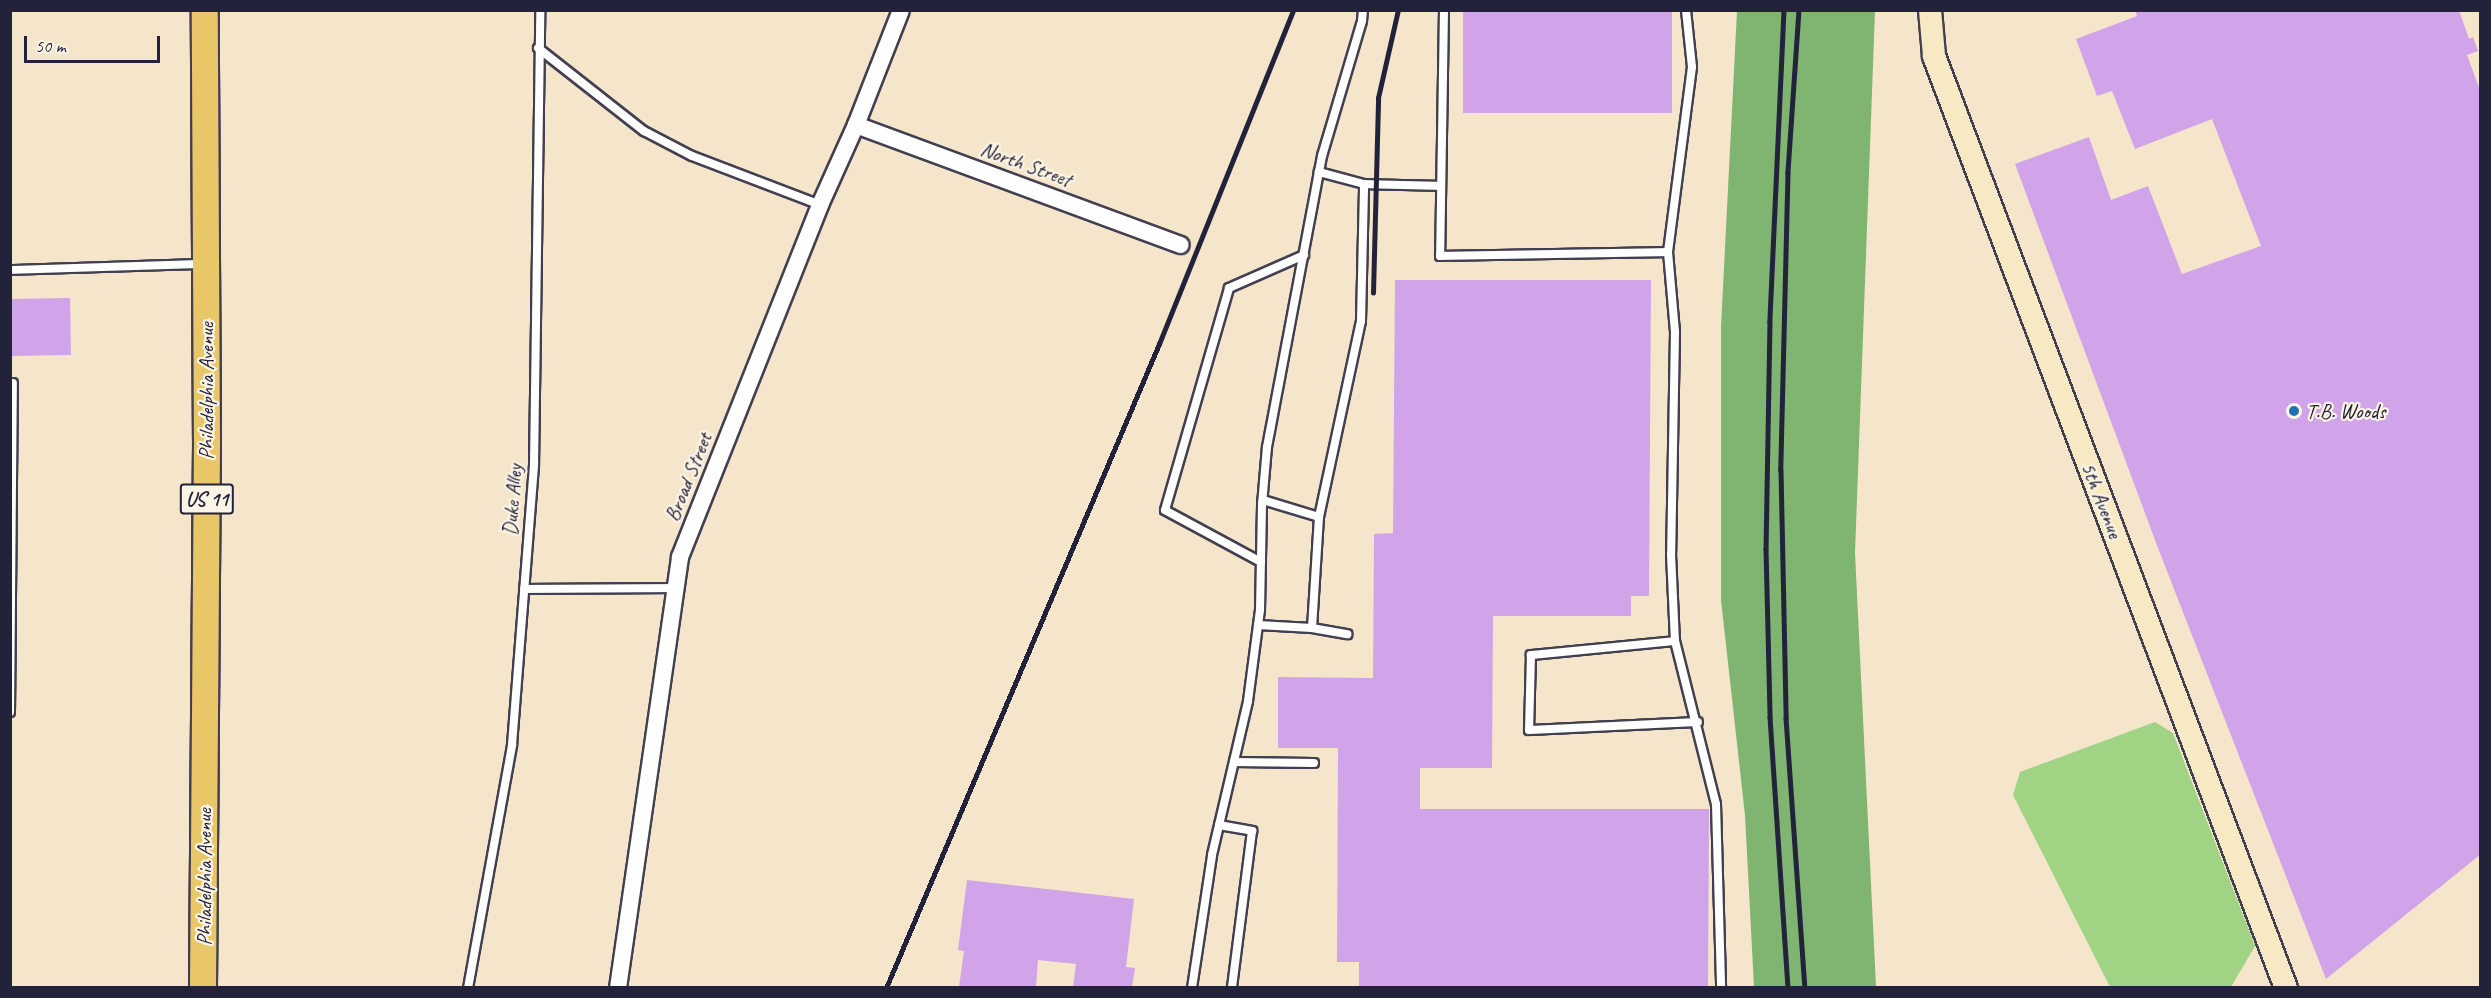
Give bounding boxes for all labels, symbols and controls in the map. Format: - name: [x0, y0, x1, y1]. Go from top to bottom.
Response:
- scale bar: [27, 24, 164, 62]
- text: 50 m: [35, 35, 66, 57]
- street label: North Street: [977, 136, 1075, 192]
- street label: Philadelphia Avenue: [193, 322, 219, 460]
- place label: T.B. Woods: [2306, 398, 2385, 424]
- marker: T.B. Woods: [2287, 404, 2301, 418]
- street label: Broad Street: [659, 429, 717, 525]
- street label: 5th Avenue: [2076, 458, 2128, 542]
- street label: Duke Alley: [497, 464, 527, 536]
- road number: US 11: [178, 482, 236, 516]
- street label: Philadelphia Avenue: [191, 808, 217, 946]

